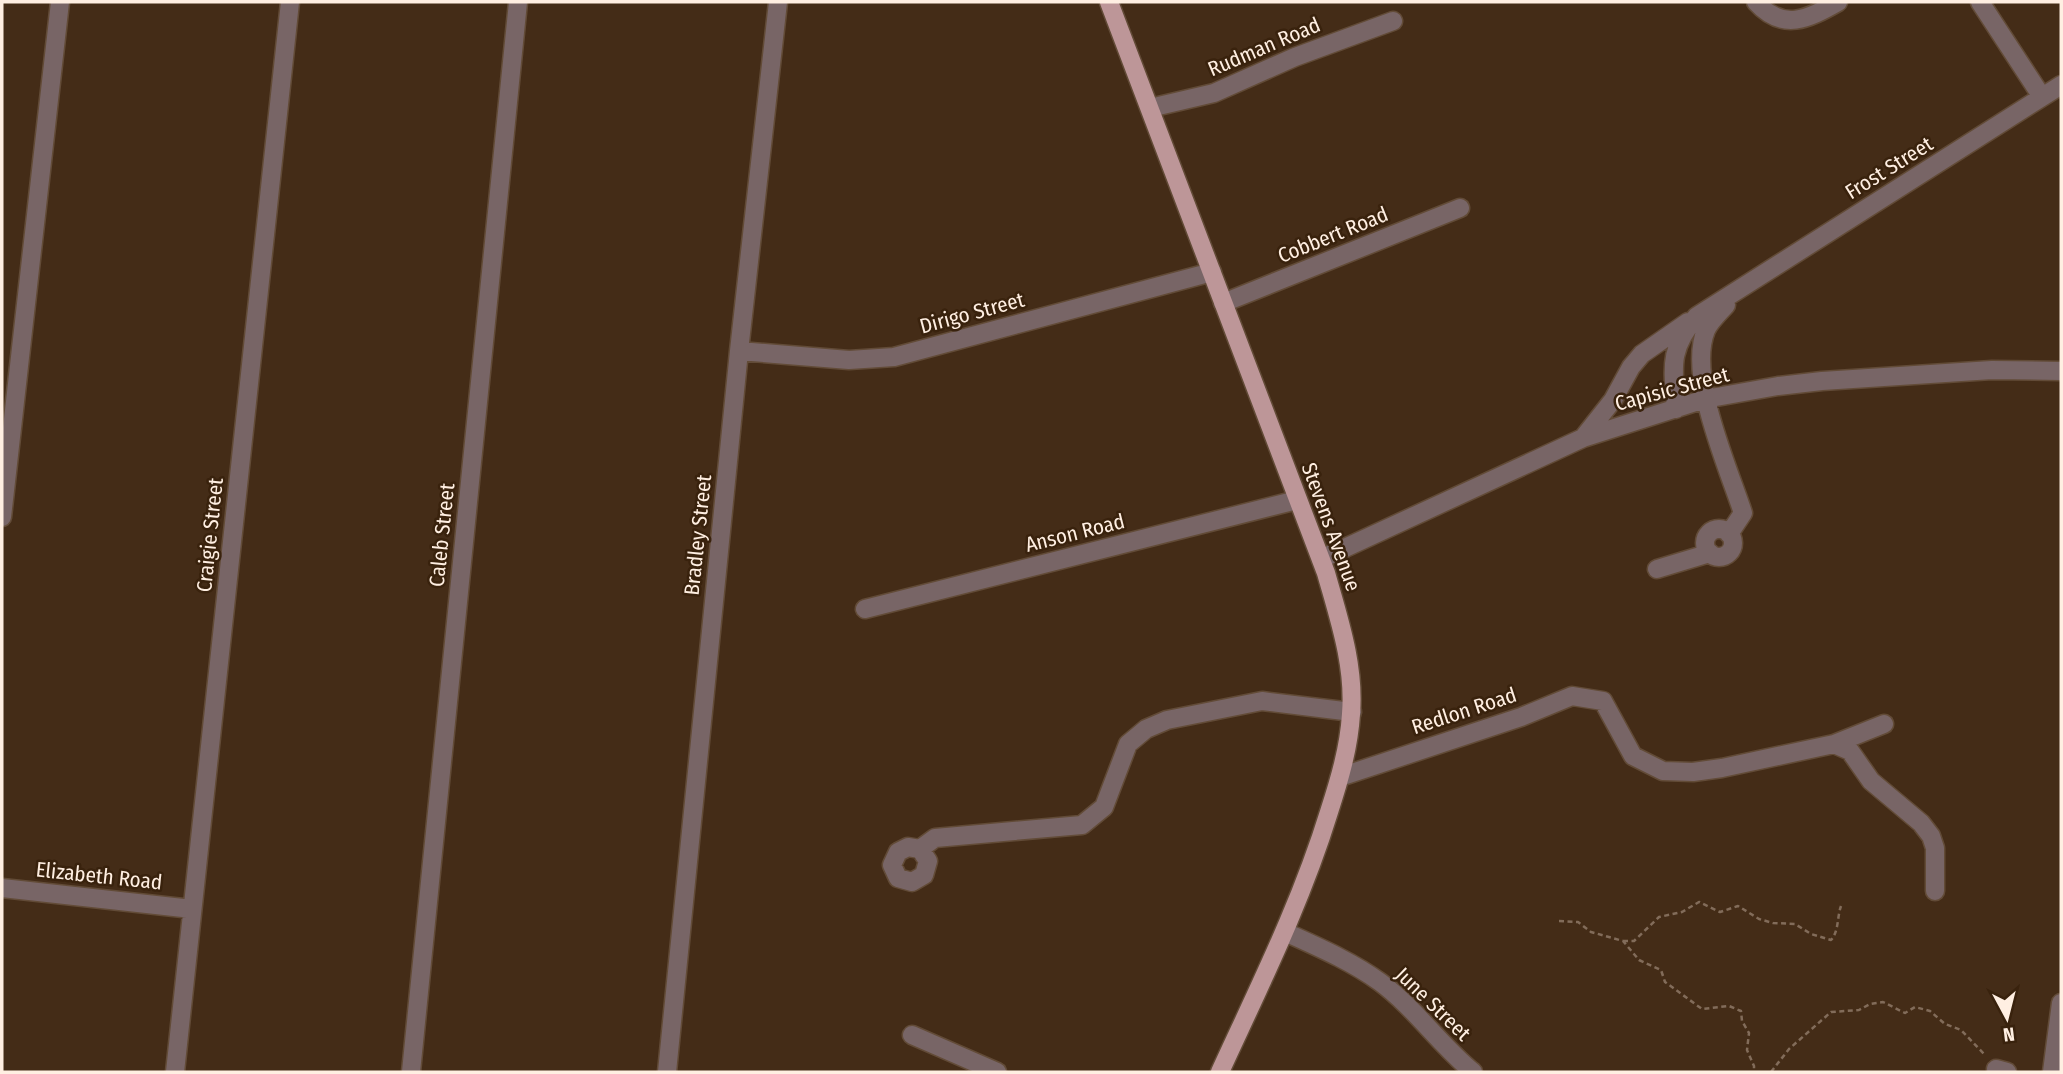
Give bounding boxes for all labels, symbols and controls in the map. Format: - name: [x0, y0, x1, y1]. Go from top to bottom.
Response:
- street label: Rudman Road: [1204, 12, 1324, 82]
- street label: Frost Street: [1840, 131, 1938, 205]
- street label: Cobbert Road: [1274, 201, 1392, 269]
- street label: Dirigo Street: [917, 287, 1027, 339]
- street label: Capisic Street: [1612, 361, 1732, 417]
- street label: Stevens Avenue: [1296, 459, 1366, 595]
- street label: Bradley Street: [679, 473, 717, 597]
- street label: Craigie Street: [191, 476, 229, 593]
- street label: Caleb Street: [424, 482, 460, 588]
- street label: Anson Road: [1023, 508, 1127, 558]
- street label: Redlon Road: [1408, 682, 1520, 740]
- street label: Elizabeth Road: [35, 856, 163, 896]
- street label: June Street: [1390, 962, 1476, 1046]
- north arrow: [1972, 983, 2042, 1053]
- text: N: [2002, 1022, 2016, 1046]

